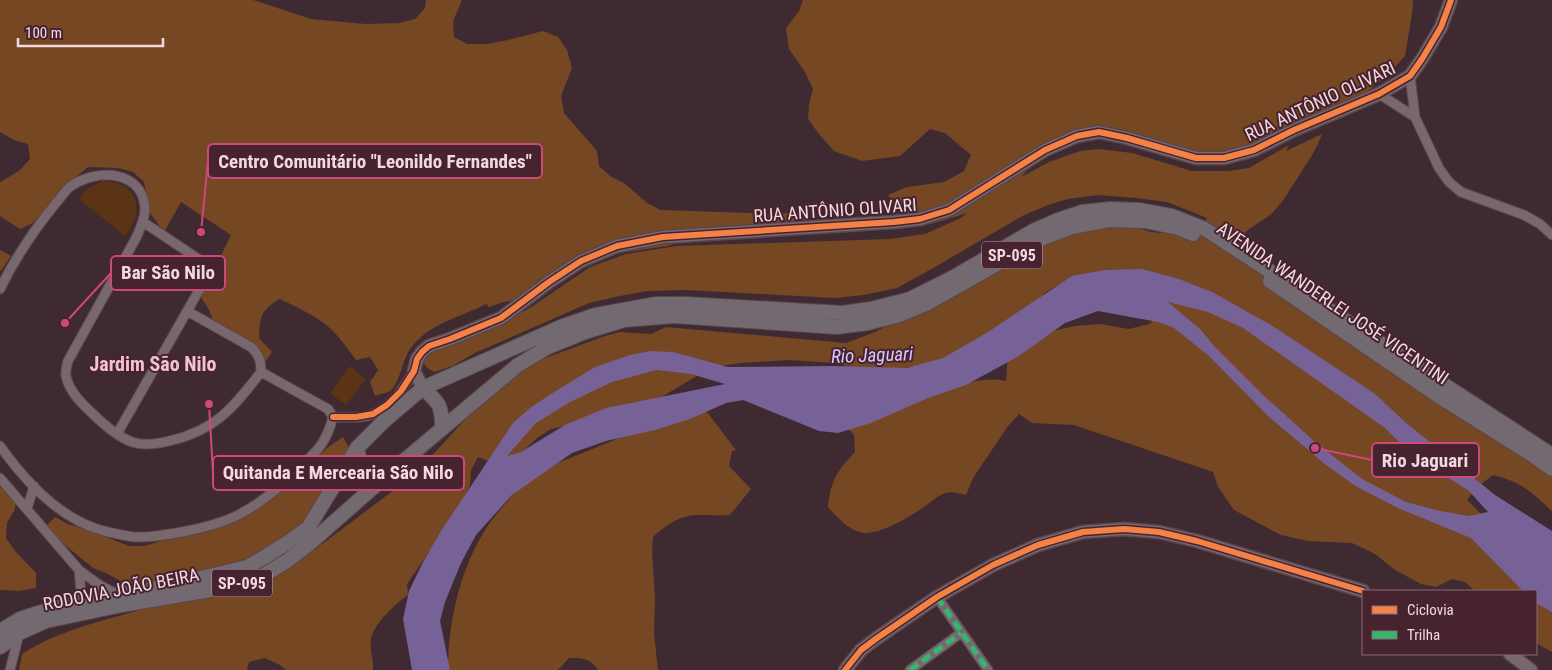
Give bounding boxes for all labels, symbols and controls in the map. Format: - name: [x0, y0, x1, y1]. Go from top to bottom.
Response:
- scale bar: [18, 15, 162, 47]
- text: 100 m: [25, 24, 62, 42]
- street label: RUA ANTÔNIO OLIVARI: [1241, 57, 1399, 145]
- callout: Centro Comunitário "Leonildo Fernandes": [208, 144, 542, 178]
- text: Centro Comunitário "Leonildo Fernandes": [218, 150, 532, 173]
- street label: RUA ANTÔNIO OLIVARI: [753, 194, 917, 226]
- street label: AVENIDA WANDERLEI JOSÉ VICENTINI: [1213, 217, 1453, 389]
- road number: SP-095: [982, 242, 1042, 268]
- callout: Bar São Nilo: [111, 256, 225, 290]
- text: Bar São Nilo: [121, 261, 215, 284]
- water label: Rio Jaguari: [831, 342, 914, 368]
- district label: Jardim São Nilo: [89, 352, 217, 376]
- callout: Rio Jaguari: [1372, 443, 1479, 477]
- text: Rio Jaguari: [1382, 449, 1468, 472]
- callout: Quitanda E Mercearia São Nilo: [213, 456, 464, 490]
- text: Quitanda E Mercearia São Nilo: [223, 461, 453, 484]
- street label: RODOVIA JOÃO BEIRA: [41, 563, 201, 614]
- road number: SP-095: [212, 570, 272, 596]
- legend: [1362, 590, 1537, 655]
- text: Ciclovia: [1407, 601, 1454, 619]
- text: Trilha: [1407, 626, 1440, 644]

